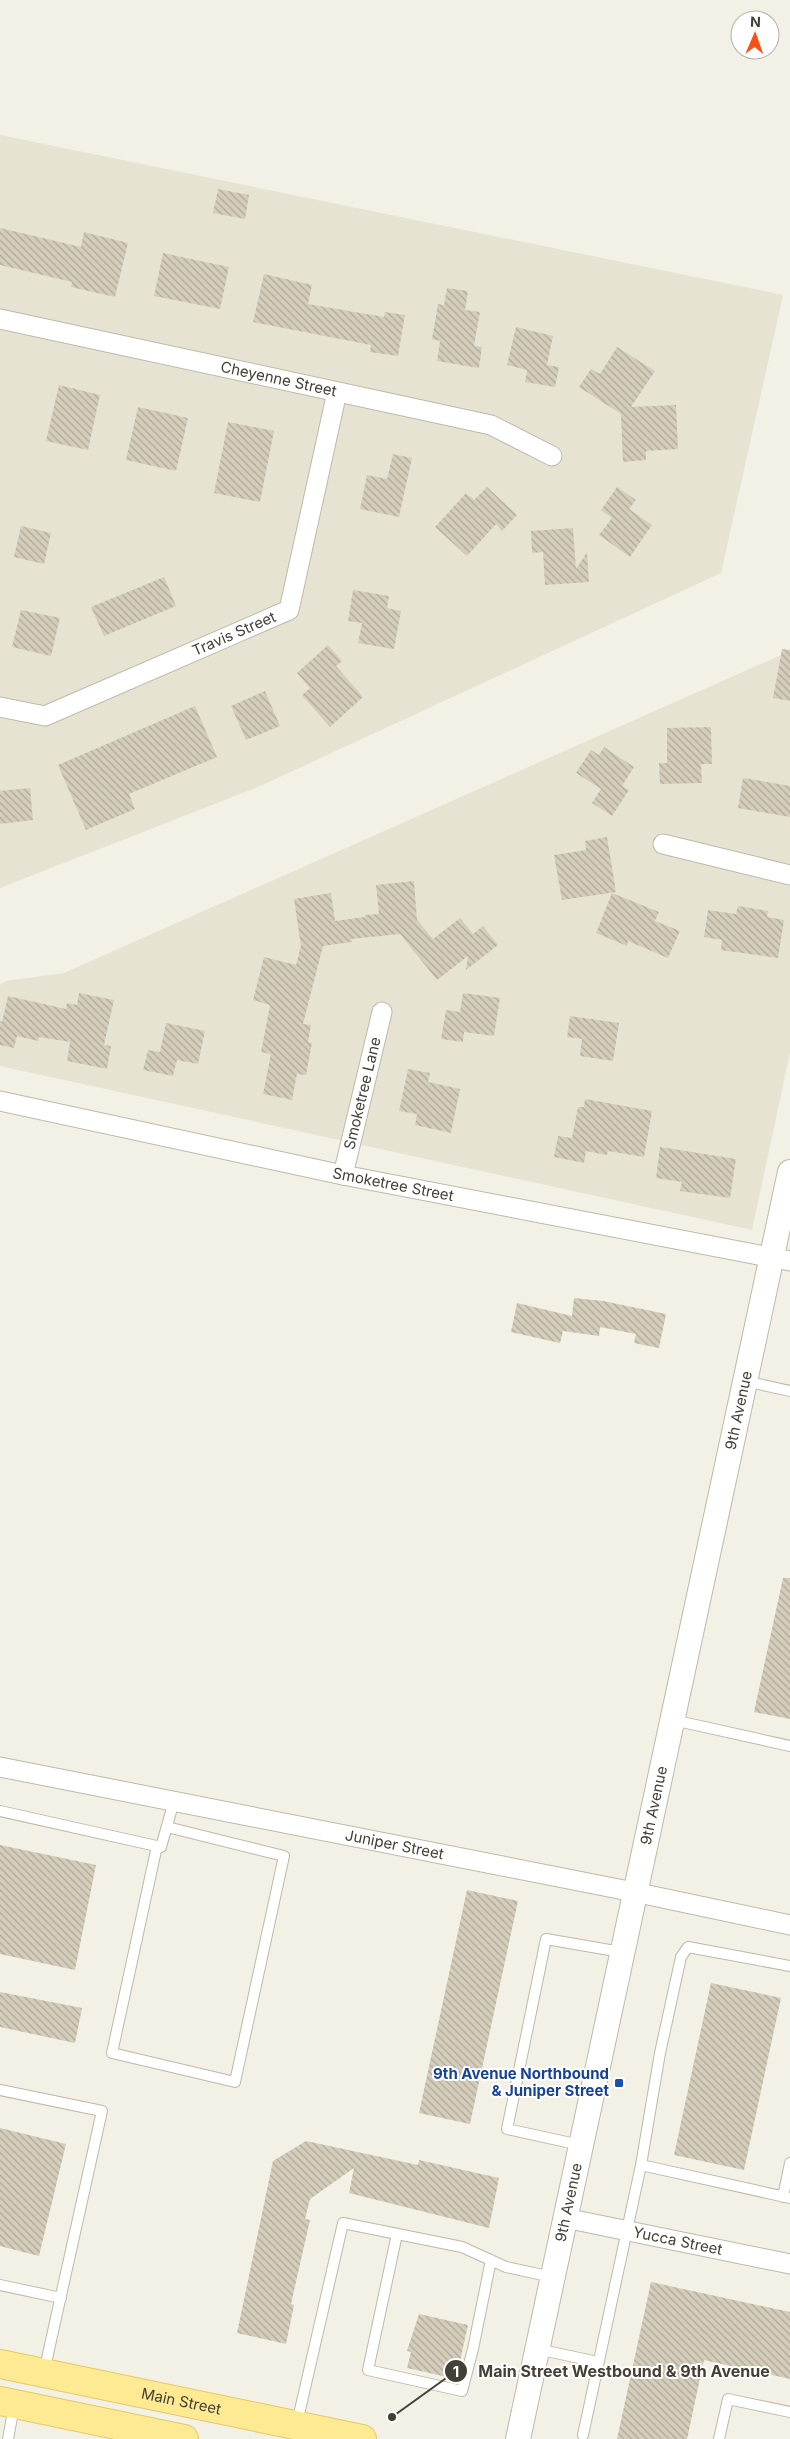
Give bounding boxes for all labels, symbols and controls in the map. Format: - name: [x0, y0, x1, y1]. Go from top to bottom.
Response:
- north arrow: [730, 10, 780, 60]
- text: N: [750, 13, 761, 30]
- street label: Cheyenne Street: [219, 357, 339, 400]
- street label: Travis Street: [189, 607, 279, 660]
- street label: Smoketree Lane: [339, 1035, 385, 1151]
- street label: Smoketree Street: [331, 1163, 455, 1205]
- street label: 9th Avenue: [721, 1369, 756, 1452]
- street label: 9th Avenue: [636, 1764, 671, 1847]
- street label: Juniper Street: [344, 1825, 446, 1863]
- place label: 9th Avenue Northbound & Juniper Street: [433, 2064, 609, 2100]
- marker: 9th Avenue Northbound & Juniper Street: [613, 2077, 625, 2089]
- street label: 9th Avenue: [551, 2161, 586, 2244]
- street label: Yucca Street: [631, 2222, 724, 2259]
- callout: Main Street Westbound & 9th Avenue: [443, 2356, 780, 2387]
- text: Main Street Westbound & 9th Avenue: [478, 2361, 770, 2381]
- text: 1: [453, 2362, 459, 2381]
- street label: Main Street: [140, 2384, 223, 2419]

